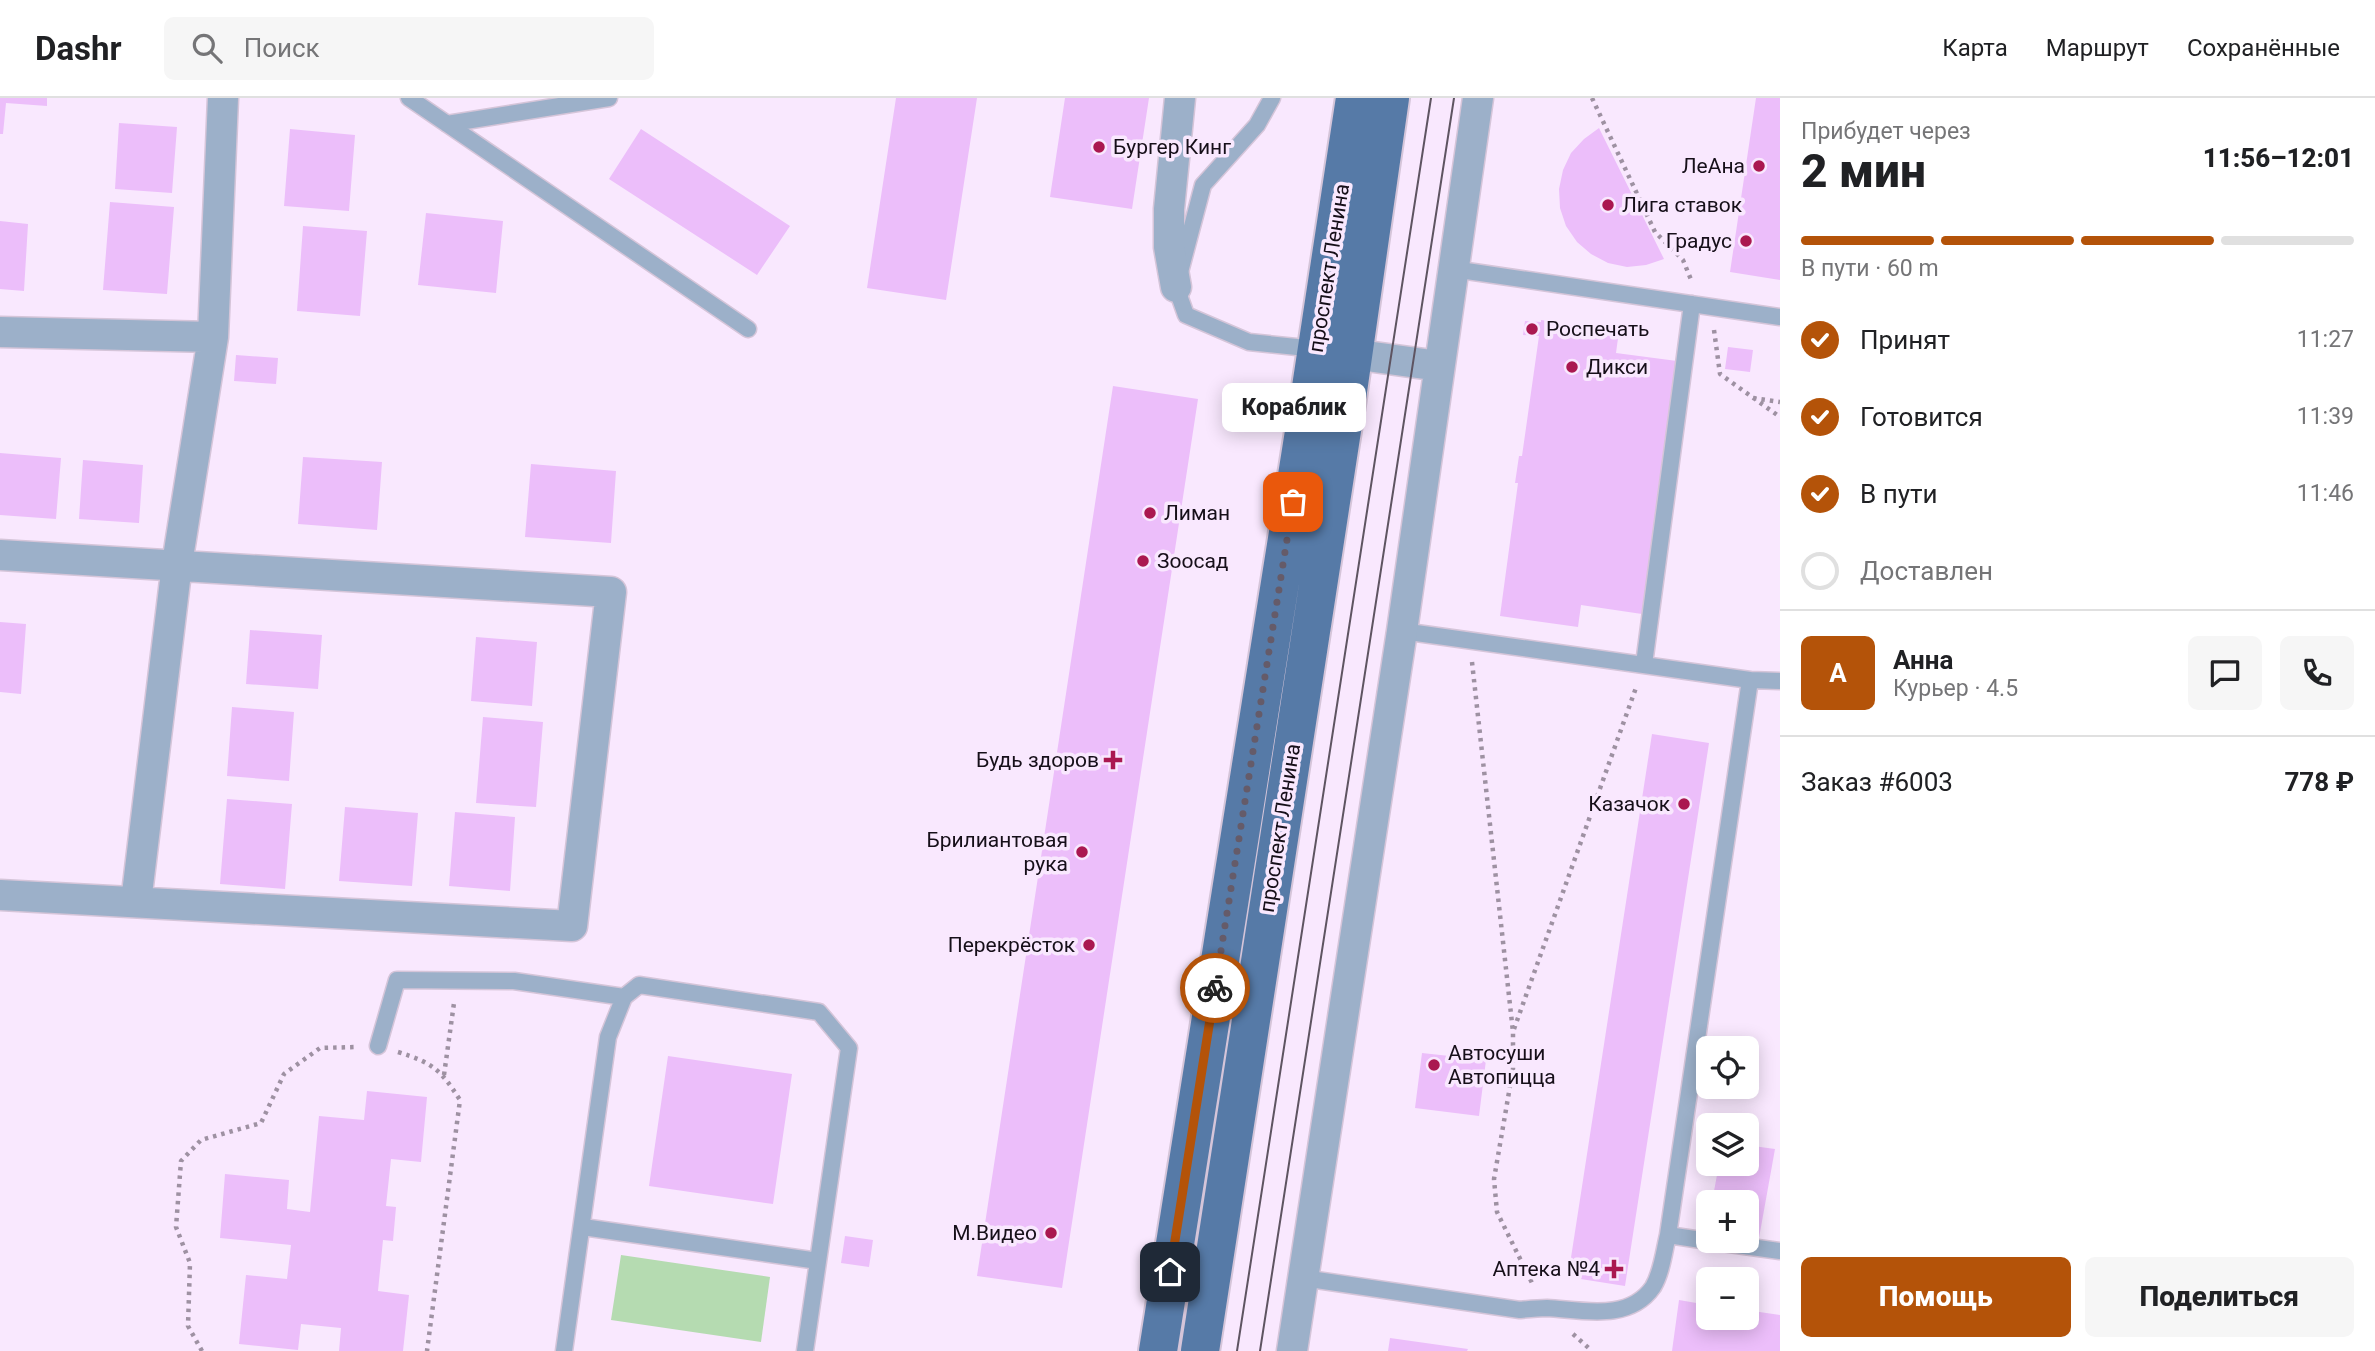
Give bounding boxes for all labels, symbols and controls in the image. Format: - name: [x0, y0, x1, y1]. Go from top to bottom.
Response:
- search box: [164, 17, 654, 80]
- text: Dashr: [35, 29, 122, 68]
- icon: search: [188, 29, 226, 67]
- text: Поиск: [244, 33, 320, 63]
- text: Карта: [1942, 34, 2008, 62]
- text: Маршрут: [2046, 34, 2149, 62]
- text: Сохранённые: [2187, 34, 2340, 62]
- text: Прибудет через: [1801, 118, 1971, 145]
- place label: Бургер Кинг: [1113, 135, 1231, 159]
- marker: Бургер Кинг: [1091, 139, 1107, 155]
- text: 11:56–12:01: [2203, 143, 2354, 173]
- text: 2 мин: [1801, 144, 1926, 198]
- place label: ЛеАна: [1682, 154, 1745, 178]
- marker: ЛеАна: [1751, 158, 1767, 174]
- street label: проспект Ленина: [1304, 182, 1354, 354]
- place label: Лига ставок: [1622, 193, 1743, 217]
- marker: Лига ставок: [1600, 197, 1616, 213]
- place label: Градус: [1666, 229, 1732, 253]
- marker: Градус: [1738, 233, 1754, 249]
- text: В пути · 60 m: [1801, 255, 1939, 282]
- place label: Роспечать: [1546, 317, 1650, 341]
- marker: Роспечать: [1524, 321, 1540, 337]
- icon: check: [1801, 321, 1839, 359]
- text: Принят: [1860, 325, 1950, 355]
- text: 11:27: [2297, 326, 2354, 353]
- place label: Дикси: [1586, 355, 1648, 379]
- marker: Дикси: [1564, 359, 1580, 375]
- callout: Кораблик: [1221, 383, 1365, 432]
- text: Кораблик: [1242, 394, 1346, 421]
- icon: check: [1801, 398, 1839, 436]
- text: Готовится: [1860, 402, 1983, 432]
- text: 11:39: [2297, 403, 2354, 430]
- pin: [1263, 472, 1323, 532]
- icon: check: [1801, 475, 1839, 513]
- text: В пути: [1860, 479, 1937, 509]
- text: 11:46: [2297, 480, 2354, 507]
- icon: bag: [1274, 483, 1312, 521]
- place label: Лиман: [1164, 501, 1230, 525]
- marker: Лиман: [1142, 505, 1158, 521]
- place label: Зоосад: [1157, 549, 1229, 573]
- marker: Зоосад: [1135, 553, 1151, 569]
- text: Доставлен: [1860, 556, 1993, 586]
- button: chat: [2188, 636, 2262, 710]
- button: phone: [2280, 636, 2354, 710]
- text: Анна: [1893, 645, 1953, 675]
- text: А: [1829, 658, 1847, 688]
- text: Курьер · 4.5: [1893, 675, 2018, 702]
- street label: проспект Ленина: [1255, 742, 1305, 914]
- place label: Будь здоров: [976, 748, 1099, 772]
- marker: Будь здоров: [1105, 752, 1121, 768]
- text: Заказ #6003: [1801, 767, 1953, 797]
- text: 778 ₽: [2284, 767, 2354, 797]
- place label: Казачок: [1588, 792, 1671, 816]
- marker: Казачок: [1676, 796, 1692, 812]
- place label: Брилиантовая рука: [926, 828, 1068, 876]
- marker: Брилиантовая рука: [1074, 844, 1090, 860]
- place label: Перекрёсток: [948, 933, 1076, 957]
- marker: Перекрёсток: [1081, 937, 1097, 953]
- courier: [1180, 953, 1250, 1023]
- icon: bike: [1196, 969, 1234, 1007]
- map controls: [1696, 1036, 1759, 1330]
- button: locate: [1696, 1036, 1759, 1099]
- place label: Автосуши Автопицца: [1448, 1041, 1556, 1089]
- marker: Автосуши Автопицца: [1426, 1057, 1442, 1073]
- button: layers: [1696, 1113, 1759, 1176]
- button: +: [1696, 1190, 1759, 1253]
- place label: М.Видео: [952, 1221, 1037, 1245]
- marker: М.Видео: [1043, 1225, 1059, 1241]
- pin: [1140, 1242, 1200, 1302]
- icon: home: [1151, 1253, 1189, 1291]
- place label: Аптека №4: [1492, 1257, 1600, 1281]
- button: Помощь: [1801, 1257, 2071, 1337]
- button: Поделиться: [2085, 1257, 2354, 1337]
- marker: Аптека №4: [1606, 1261, 1622, 1277]
- button: −: [1696, 1267, 1759, 1330]

